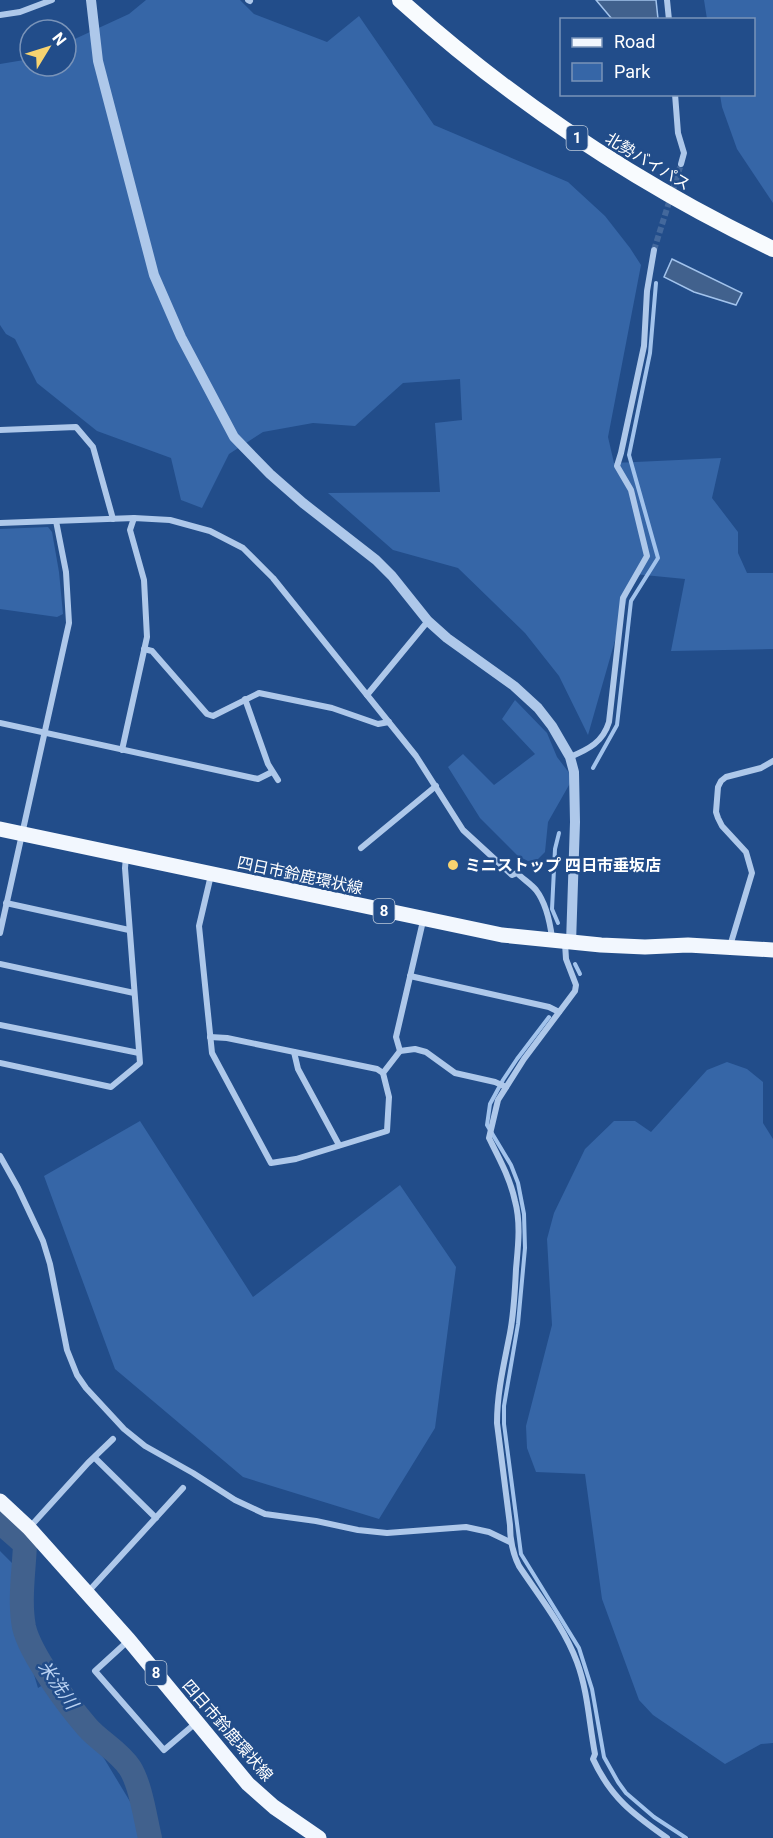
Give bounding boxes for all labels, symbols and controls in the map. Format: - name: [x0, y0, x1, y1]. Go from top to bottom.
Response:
- north arrow: [18, 18, 78, 78]
- legend: [560, 18, 755, 96]
- text: N: [48, 29, 70, 49]
- text: Road: [614, 31, 655, 52]
- text: Park: [614, 61, 651, 82]
- road number: 1: [566, 126, 588, 150]
- street label: 北勢バイパス: [602, 129, 694, 194]
- street label: 四日市鈴鹿環状線: [235, 853, 364, 898]
- place label: ミニストップ 四日市垂坂店: [465, 856, 661, 875]
- marker: ミニストップ 四日市垂坂店: [446, 858, 460, 872]
- road number: 8: [374, 899, 394, 923]
- water label: 米洗川: [34, 1657, 84, 1714]
- road number: 8: [146, 1661, 166, 1685]
- street label: 四日市鈴鹿環状線: [178, 1676, 277, 1785]

